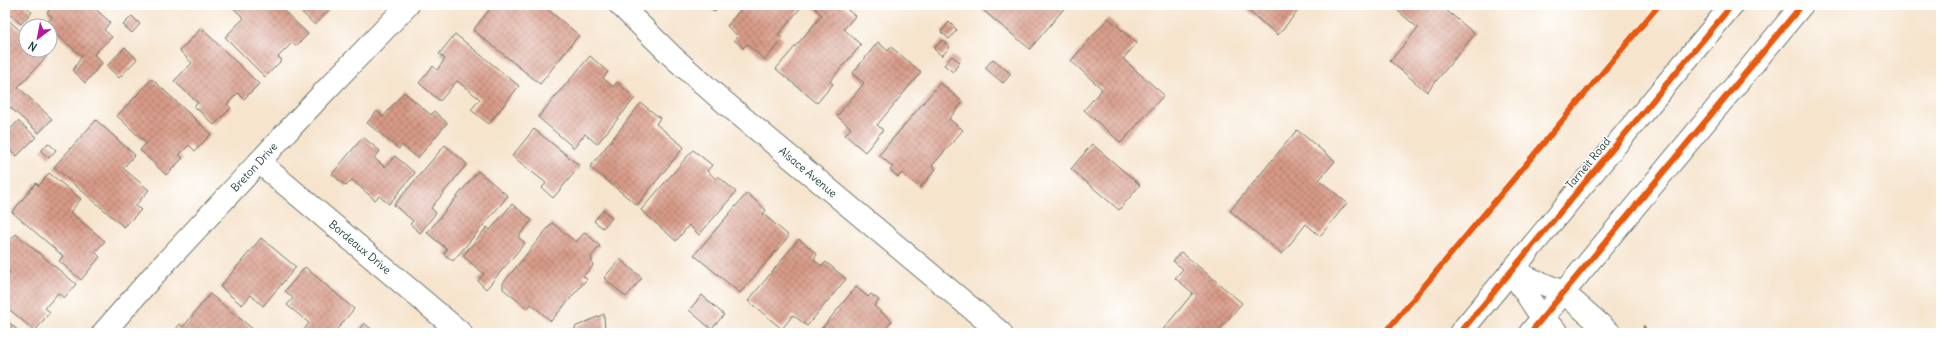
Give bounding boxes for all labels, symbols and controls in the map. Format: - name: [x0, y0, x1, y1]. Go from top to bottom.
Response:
- north arrow: [18, 18, 58, 58]
- text: N: [26, 39, 40, 54]
- street label: Tarneit Road: [1562, 134, 1614, 192]
- street label: Breton Drive: [228, 139, 280, 195]
- street label: Alsace Avenue: [776, 144, 840, 200]
- street label: Bordeaux Drive: [326, 217, 394, 277]

